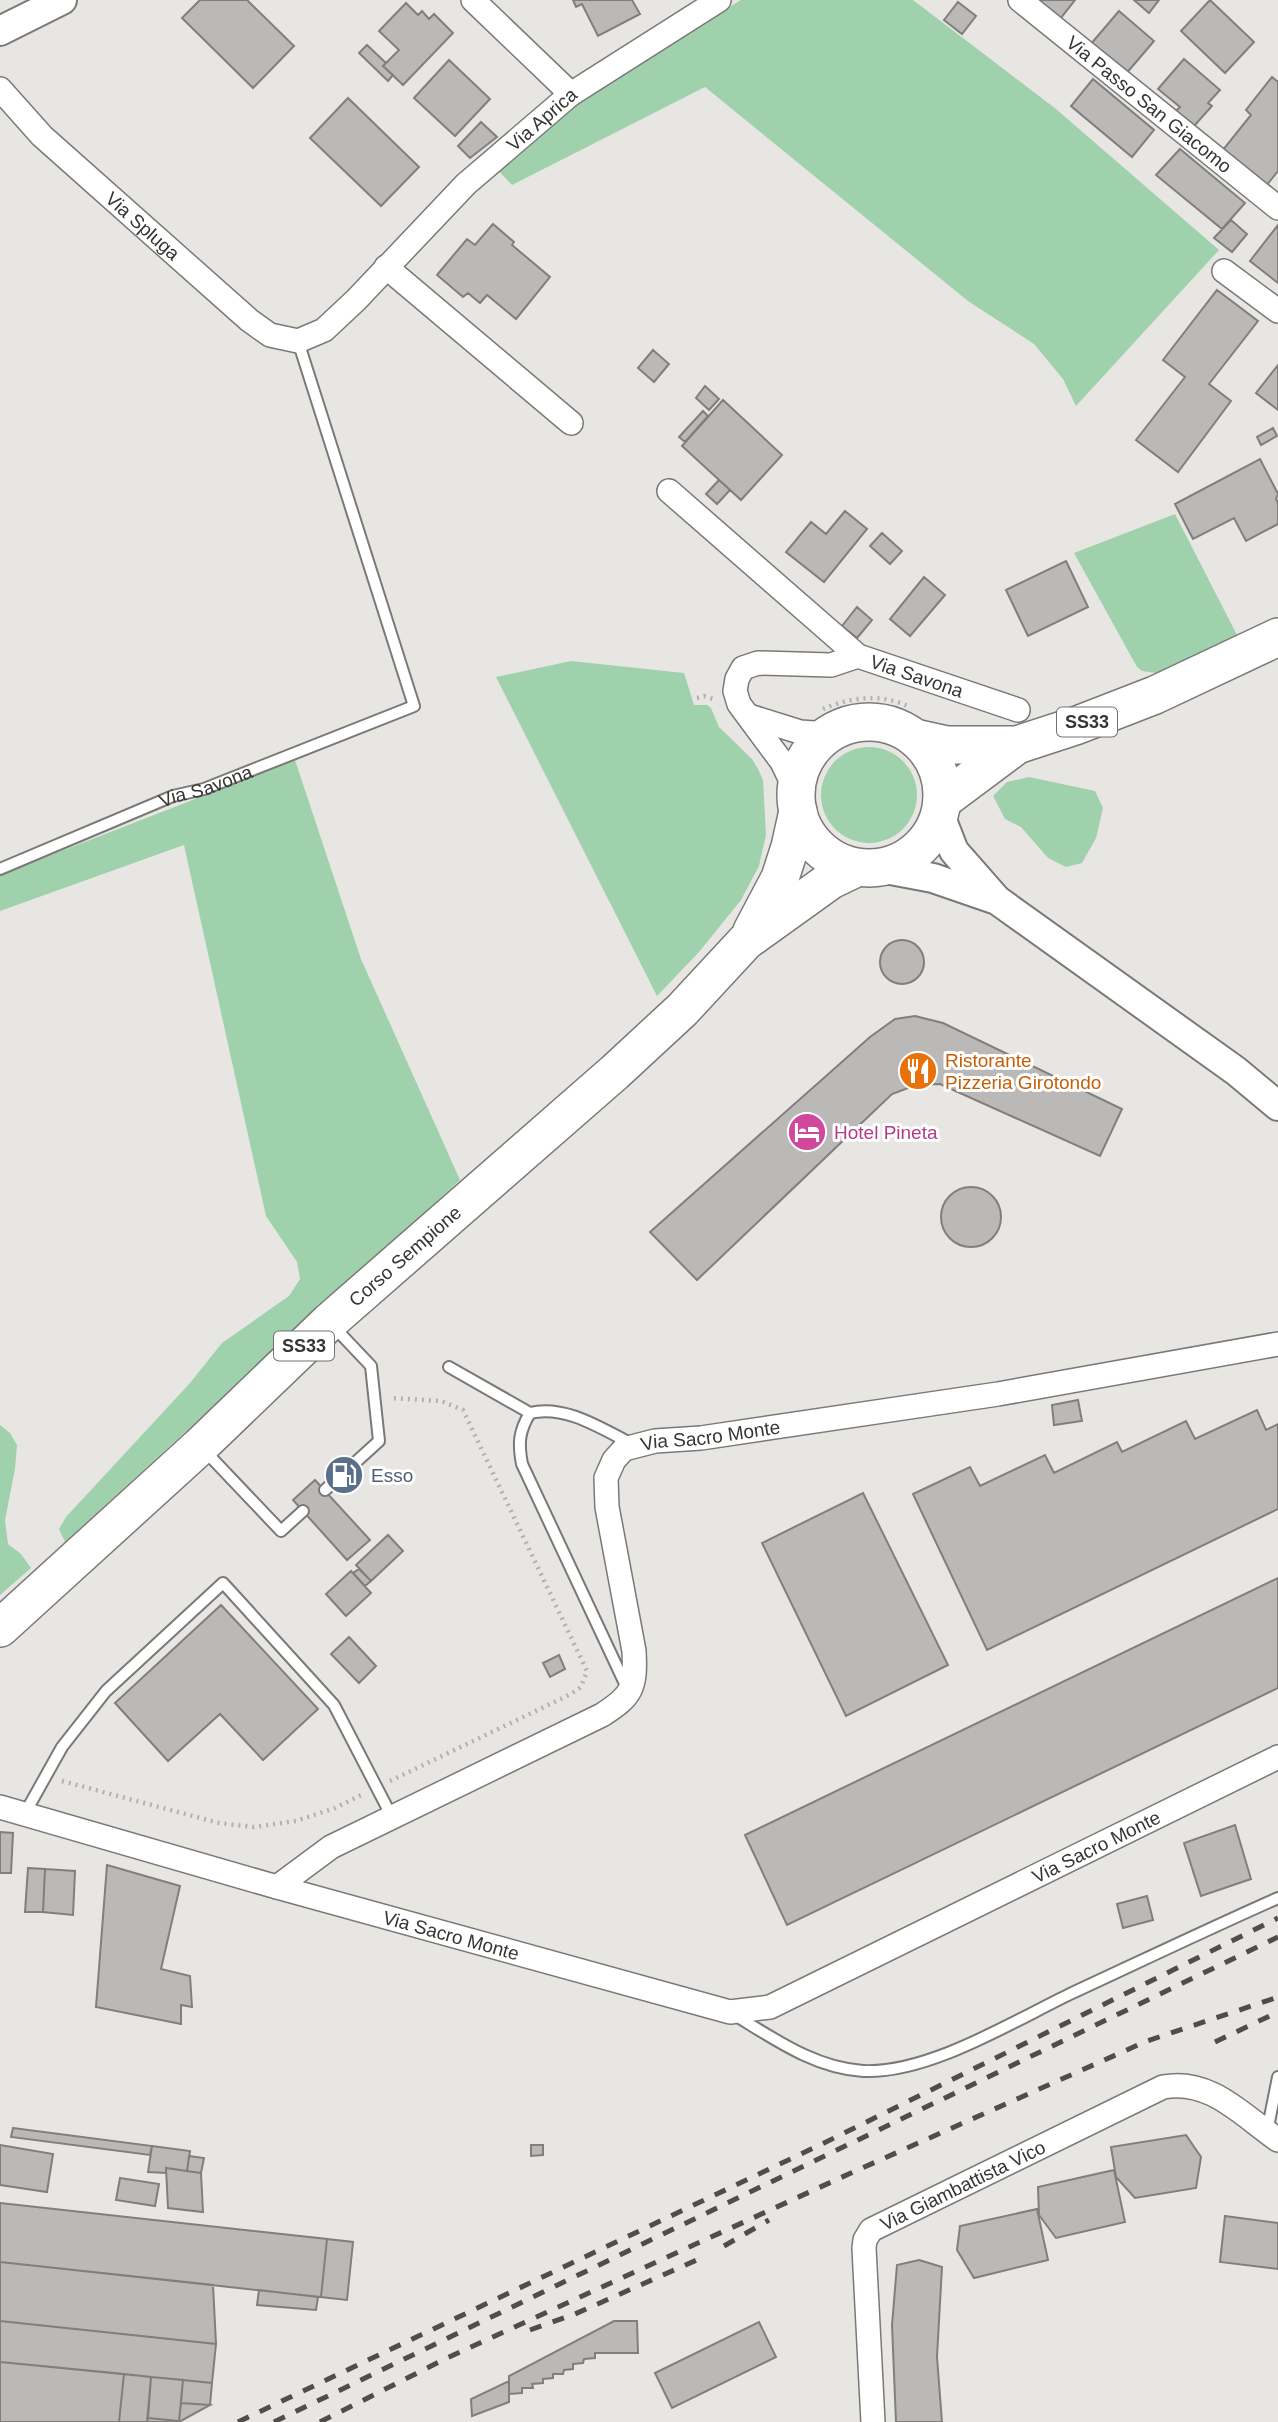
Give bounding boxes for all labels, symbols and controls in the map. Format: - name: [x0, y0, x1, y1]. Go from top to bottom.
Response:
- street label: Via Passo San Giacomo: [1063, 31, 1236, 177]
- street label: Via Aprica: [502, 83, 581, 155]
- street label: Via Spluga: [102, 187, 184, 264]
- street label: Via Savona: [868, 650, 967, 701]
- road number: SS33: [1057, 708, 1117, 736]
- street label: Via Savona: [156, 760, 256, 811]
- restaurant icon: Ristorante Pizzeria Girotondo: [897, 1050, 939, 1092]
- place label: Ristorante Pizzeria Girotondo: [945, 1050, 1101, 1093]
- hotel icon: Hotel Pineta: [786, 1111, 828, 1153]
- place label: Hotel Pineta: [834, 1122, 938, 1143]
- street label: Corso Sempione: [345, 1201, 465, 1310]
- road number: SS33: [274, 1331, 334, 1360]
- street label: Via Sacro Monte: [638, 1416, 781, 1455]
- fuel station icon: Esso: [323, 1454, 365, 1496]
- place label: Esso: [371, 1465, 413, 1486]
- street label: Via Sacro Monte: [1029, 1806, 1164, 1887]
- street label: Via Sacro Monte: [381, 1906, 522, 1964]
- street label: Via Giambattista Vico: [877, 2136, 1049, 2234]

